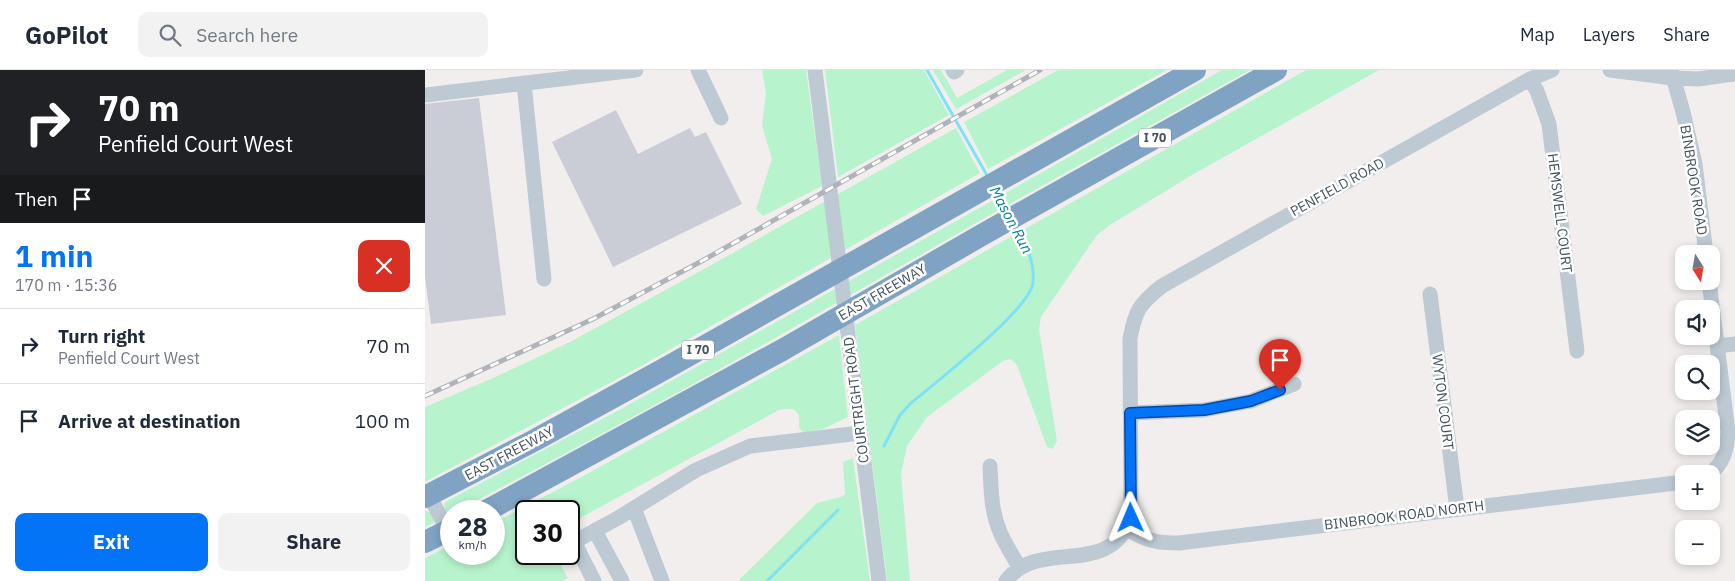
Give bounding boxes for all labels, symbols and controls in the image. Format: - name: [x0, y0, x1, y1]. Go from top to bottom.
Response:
- search box: [138, 12, 488, 57]
- text: GoPilot: [25, 19, 108, 51]
- icon: search: [156, 21, 184, 49]
- text: Search here: [196, 23, 298, 47]
- text: Map: [1520, 23, 1555, 46]
- text: Layers: [1583, 23, 1635, 46]
- text: Share: [1663, 23, 1710, 46]
- text: 70 m: [98, 85, 180, 131]
- icon: right: [15, 90, 80, 155]
- street label: BINBROOK ROAD: [1676, 124, 1712, 236]
- road number: I 70: [1139, 128, 1171, 148]
- text: Penfield Court West: [98, 129, 293, 158]
- street label: HEMSWELL COURT: [1544, 152, 1576, 274]
- street label: PENFIELD ROAD: [1287, 154, 1387, 220]
- water label: Mason Run: [986, 183, 1037, 257]
- icon: arrive: [68, 185, 96, 213]
- text: Then: [15, 187, 58, 211]
- text: 1 min: [15, 236, 93, 275]
- button: close: [358, 240, 410, 292]
- north arrow: [1675, 245, 1720, 290]
- map controls: [1675, 245, 1720, 565]
- street label: EAST FREEWAY: [835, 259, 930, 324]
- text: 170 m · 15:36: [15, 275, 117, 295]
- button: sound: [1675, 300, 1720, 345]
- text: Turn right: [58, 324, 145, 348]
- icon: right: [15, 332, 43, 360]
- text: 70 m: [366, 334, 410, 358]
- street label: COURTRIGHT ROAD: [839, 336, 873, 464]
- pin: [1259, 339, 1301, 390]
- road number: I 70: [682, 340, 714, 360]
- icon: arrive: [1266, 346, 1294, 374]
- text: Penfield Court West: [58, 348, 200, 368]
- street label: WYTON COURT: [1428, 353, 1458, 451]
- button: search: [1675, 355, 1720, 400]
- icon: arrive: [15, 407, 43, 435]
- text: Arrive at destination: [58, 409, 241, 433]
- text: 100 m: [355, 409, 410, 433]
- button: layers: [1675, 410, 1720, 455]
- street label: EAST FREEWAY: [461, 422, 557, 484]
- button: +: [1675, 465, 1720, 510]
- position arrow: [1104, 491, 1156, 543]
- street label: BINBROOK ROAD NORTH: [1323, 496, 1485, 534]
- speed limit sign: 30: [515, 500, 580, 565]
- text: 28: [457, 510, 488, 543]
- button: Exit: [15, 513, 208, 571]
- button: Share: [218, 513, 410, 571]
- button: −: [1675, 520, 1720, 565]
- text: km/h: [458, 537, 487, 552]

